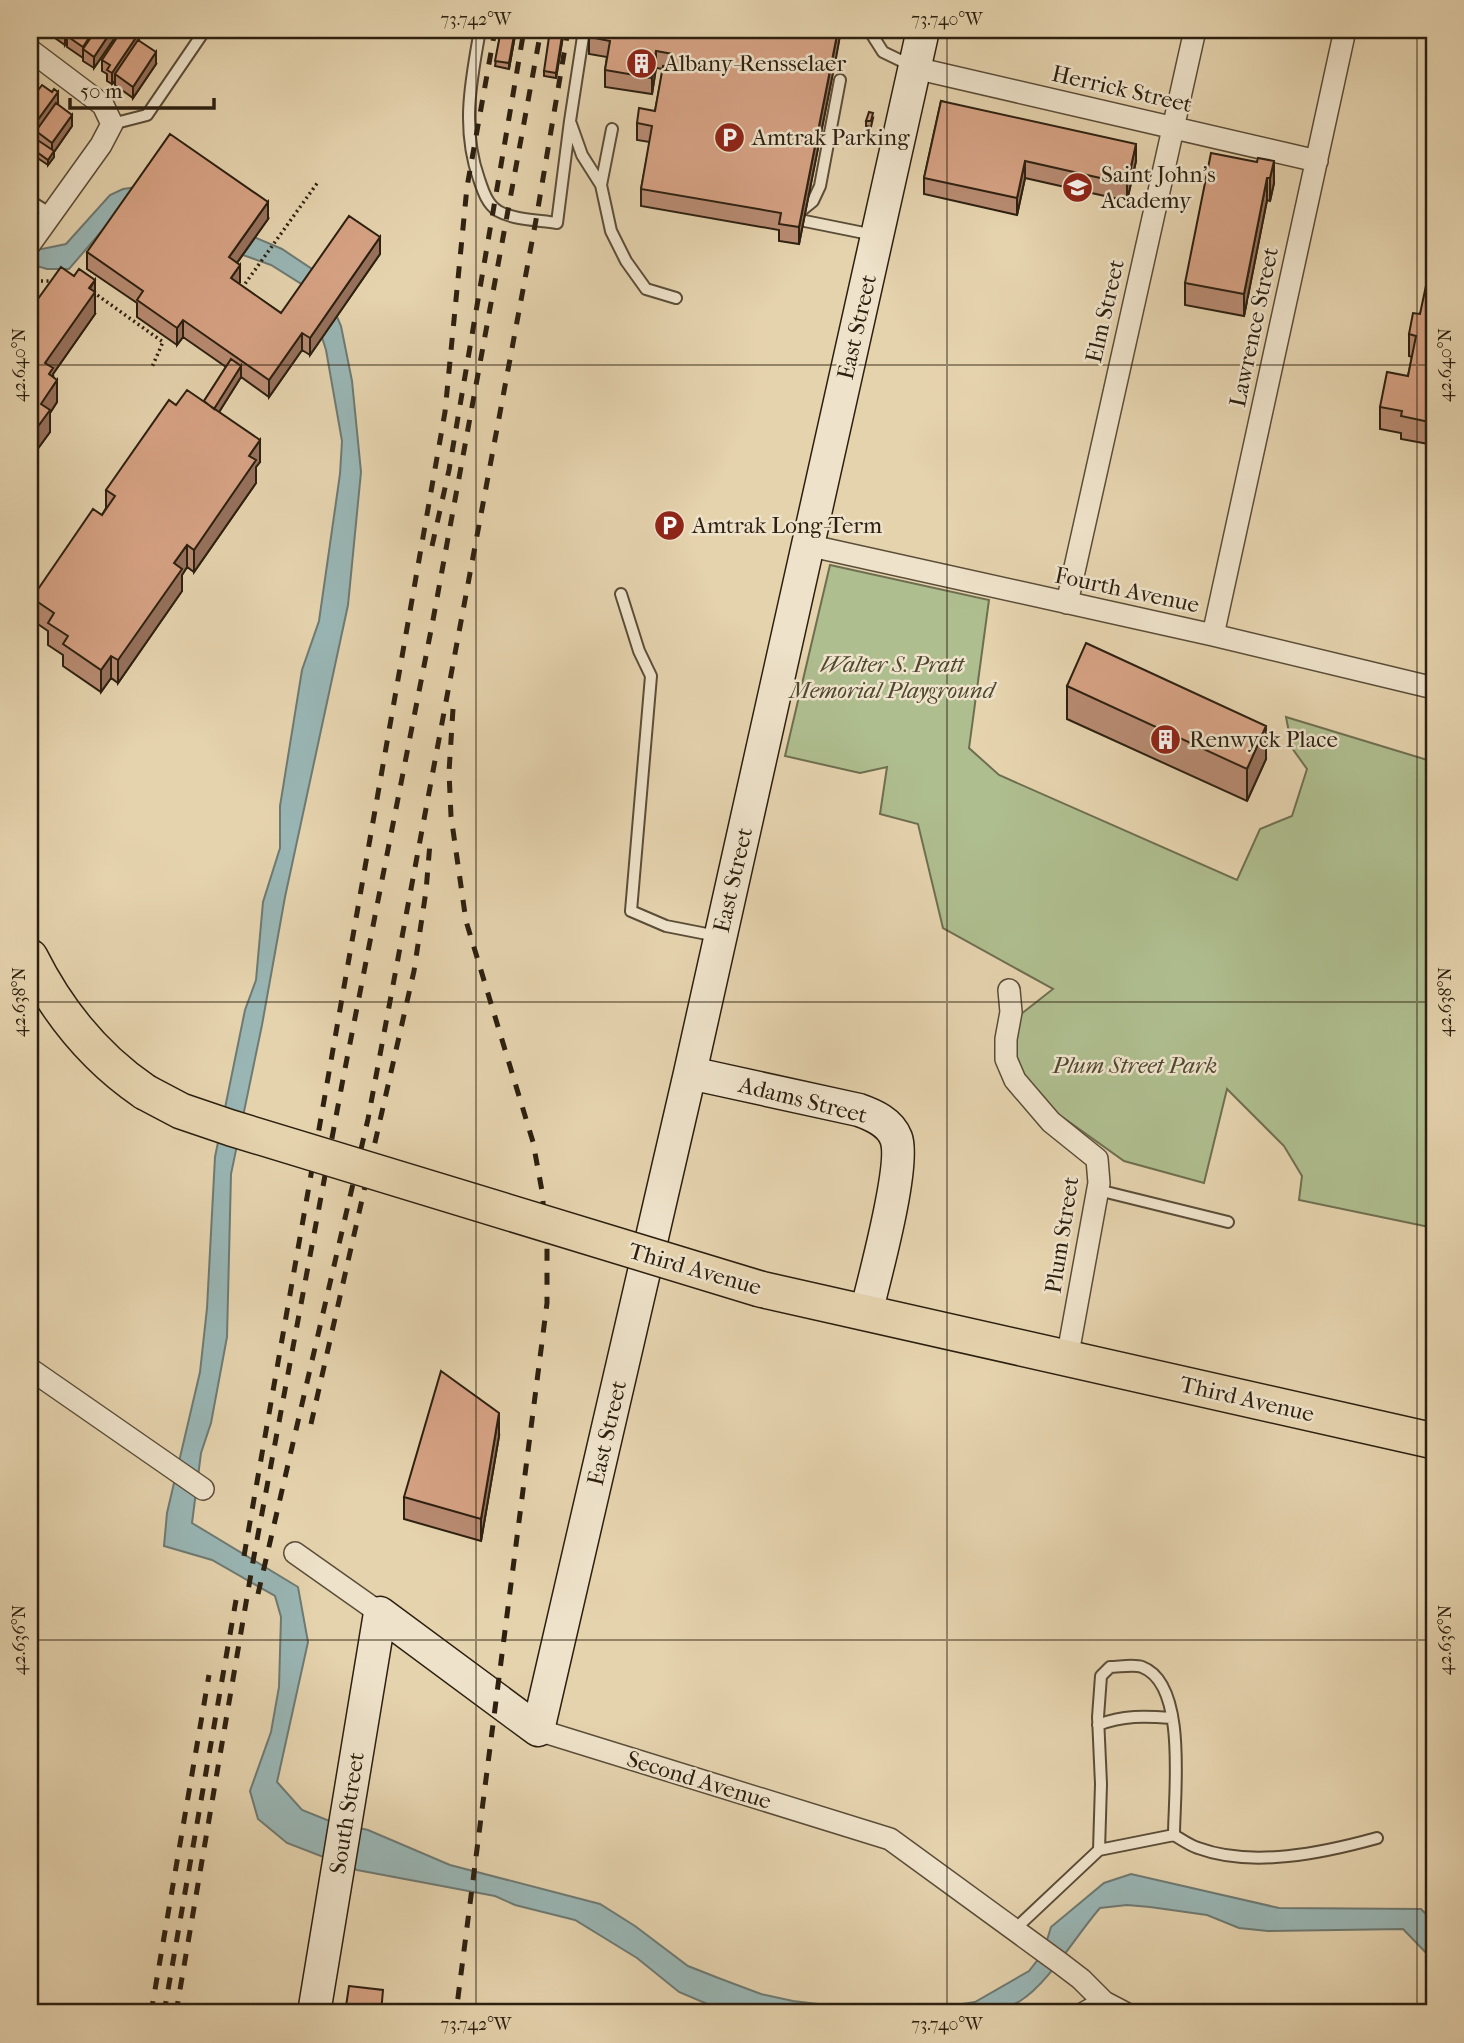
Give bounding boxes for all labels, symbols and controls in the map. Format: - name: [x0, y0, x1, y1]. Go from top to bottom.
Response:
- text: 73.742°W: [441, 9, 513, 30]
- text: 73.740°W: [911, 9, 984, 30]
- building icon: Albany-Rensselaer: [624, 46, 658, 80]
- place label: Albany-Rensselaer: [663, 50, 846, 77]
- street label: Herrick Street: [1049, 60, 1195, 118]
- scale bar: [70, 66, 214, 110]
- text: 50 m: [80, 79, 123, 103]
- parking icon: Amtrak Parking: [712, 120, 746, 154]
- place label: Amtrak Parking: [751, 124, 910, 151]
- place label: Saint John's Academy: [1100, 161, 1216, 214]
- school or university icon: Saint John's Academy: [1061, 170, 1095, 204]
- street label: Lawrence Street: [1224, 245, 1284, 409]
- street label: Elm Street: [1080, 257, 1130, 365]
- street label: East Street: [832, 272, 882, 382]
- text: 42.640°N: [9, 328, 30, 402]
- text: 42.640°N: [1435, 328, 1456, 402]
- parking icon: Amtrak Long-Term: [652, 508, 686, 542]
- place label: Amtrak Long-Term: [691, 512, 882, 539]
- street label: Fourth Avenue: [1052, 562, 1202, 618]
- park label: Walter S. Pratt Memorial Playground: [788, 651, 998, 704]
- building icon: Renwyck Place: [1149, 722, 1183, 756]
- place label: Renwyck Place: [1189, 726, 1338, 753]
- street label: East Street: [708, 825, 758, 935]
- text: 42.638°N: [9, 967, 30, 1037]
- text: 42.638°N: [1435, 967, 1456, 1037]
- park label: Plum Street Park: [1052, 1052, 1217, 1079]
- street label: Adams Street: [735, 1071, 870, 1129]
- street label: Plum Street: [1039, 1175, 1085, 1295]
- street label: Third Avenue: [625, 1237, 765, 1301]
- street label: Third Avenue: [1177, 1370, 1317, 1428]
- street label: East Street: [582, 1378, 632, 1488]
- text: 42.636°N: [9, 1604, 30, 1675]
- text: 42.636°N: [1435, 1604, 1456, 1675]
- street label: Second Avenue: [623, 1745, 775, 1815]
- street label: South Street: [324, 1750, 370, 1876]
- text: 73.742°W: [441, 2014, 513, 2035]
- text: 73.740°W: [911, 2014, 984, 2035]

